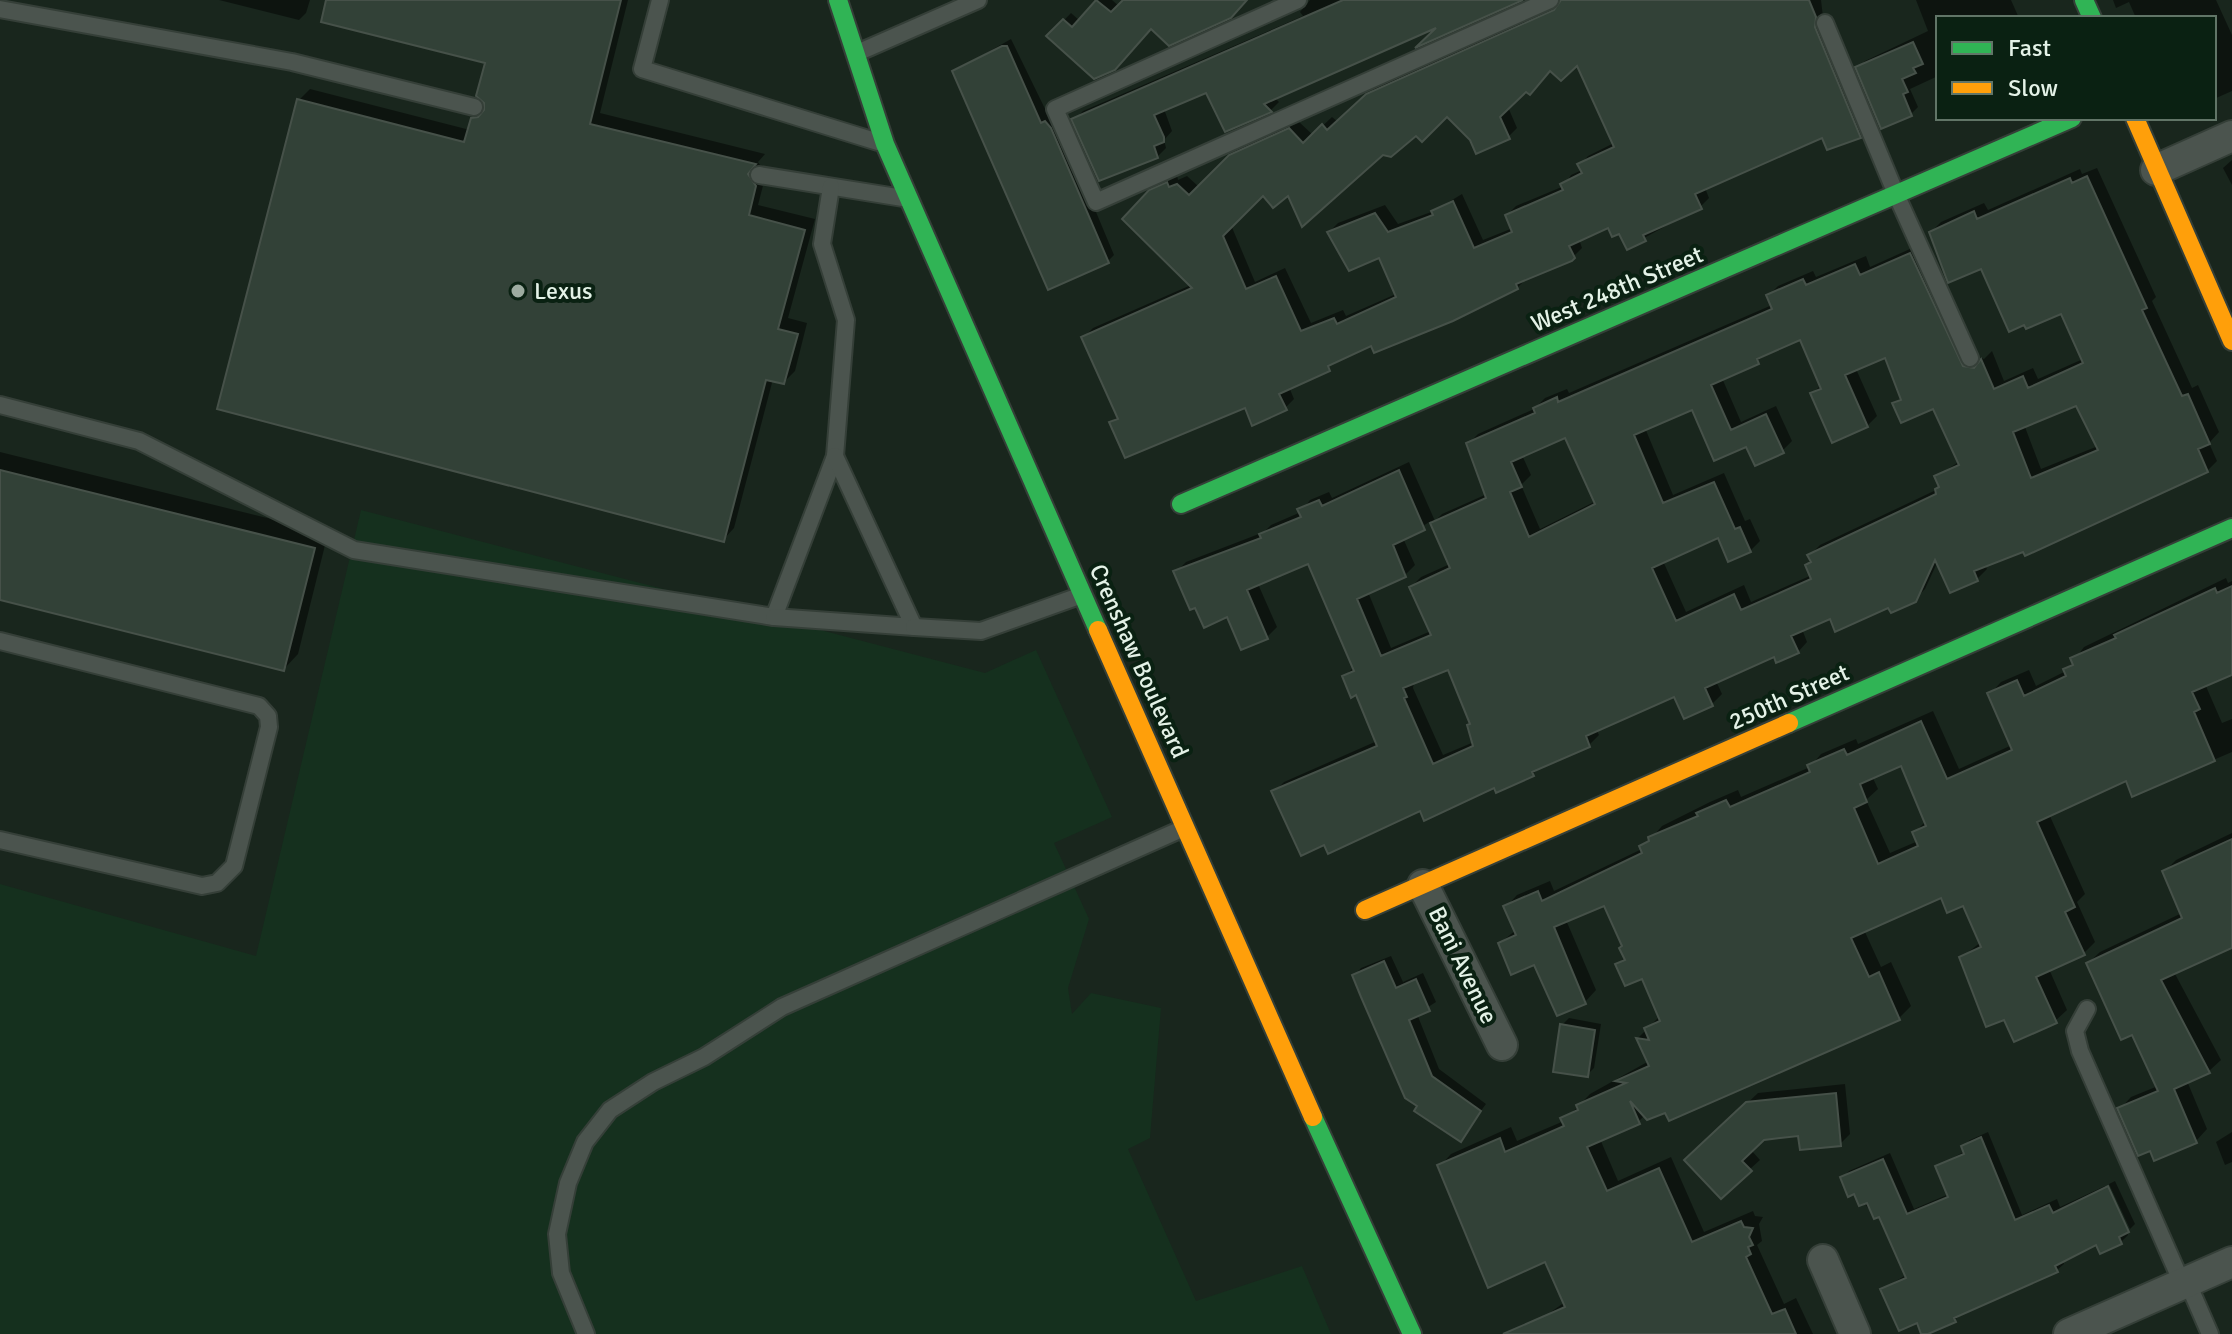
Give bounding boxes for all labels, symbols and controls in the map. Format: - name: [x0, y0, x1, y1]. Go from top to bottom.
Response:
- legend: [1936, 16, 2216, 120]
- text: Fast: [2008, 33, 2051, 63]
- text: Slow: [2008, 73, 2058, 103]
- street label: West 248th Street: [1527, 239, 1707, 339]
- place label: Lexus: [534, 276, 593, 306]
- marker: Lexus: [509, 282, 527, 300]
- street label: Crenshaw Boulevard: [1083, 559, 1195, 763]
- street label: 250th Street: [1724, 657, 1854, 737]
- street label: Bani Avenue: [1422, 902, 1504, 1028]

